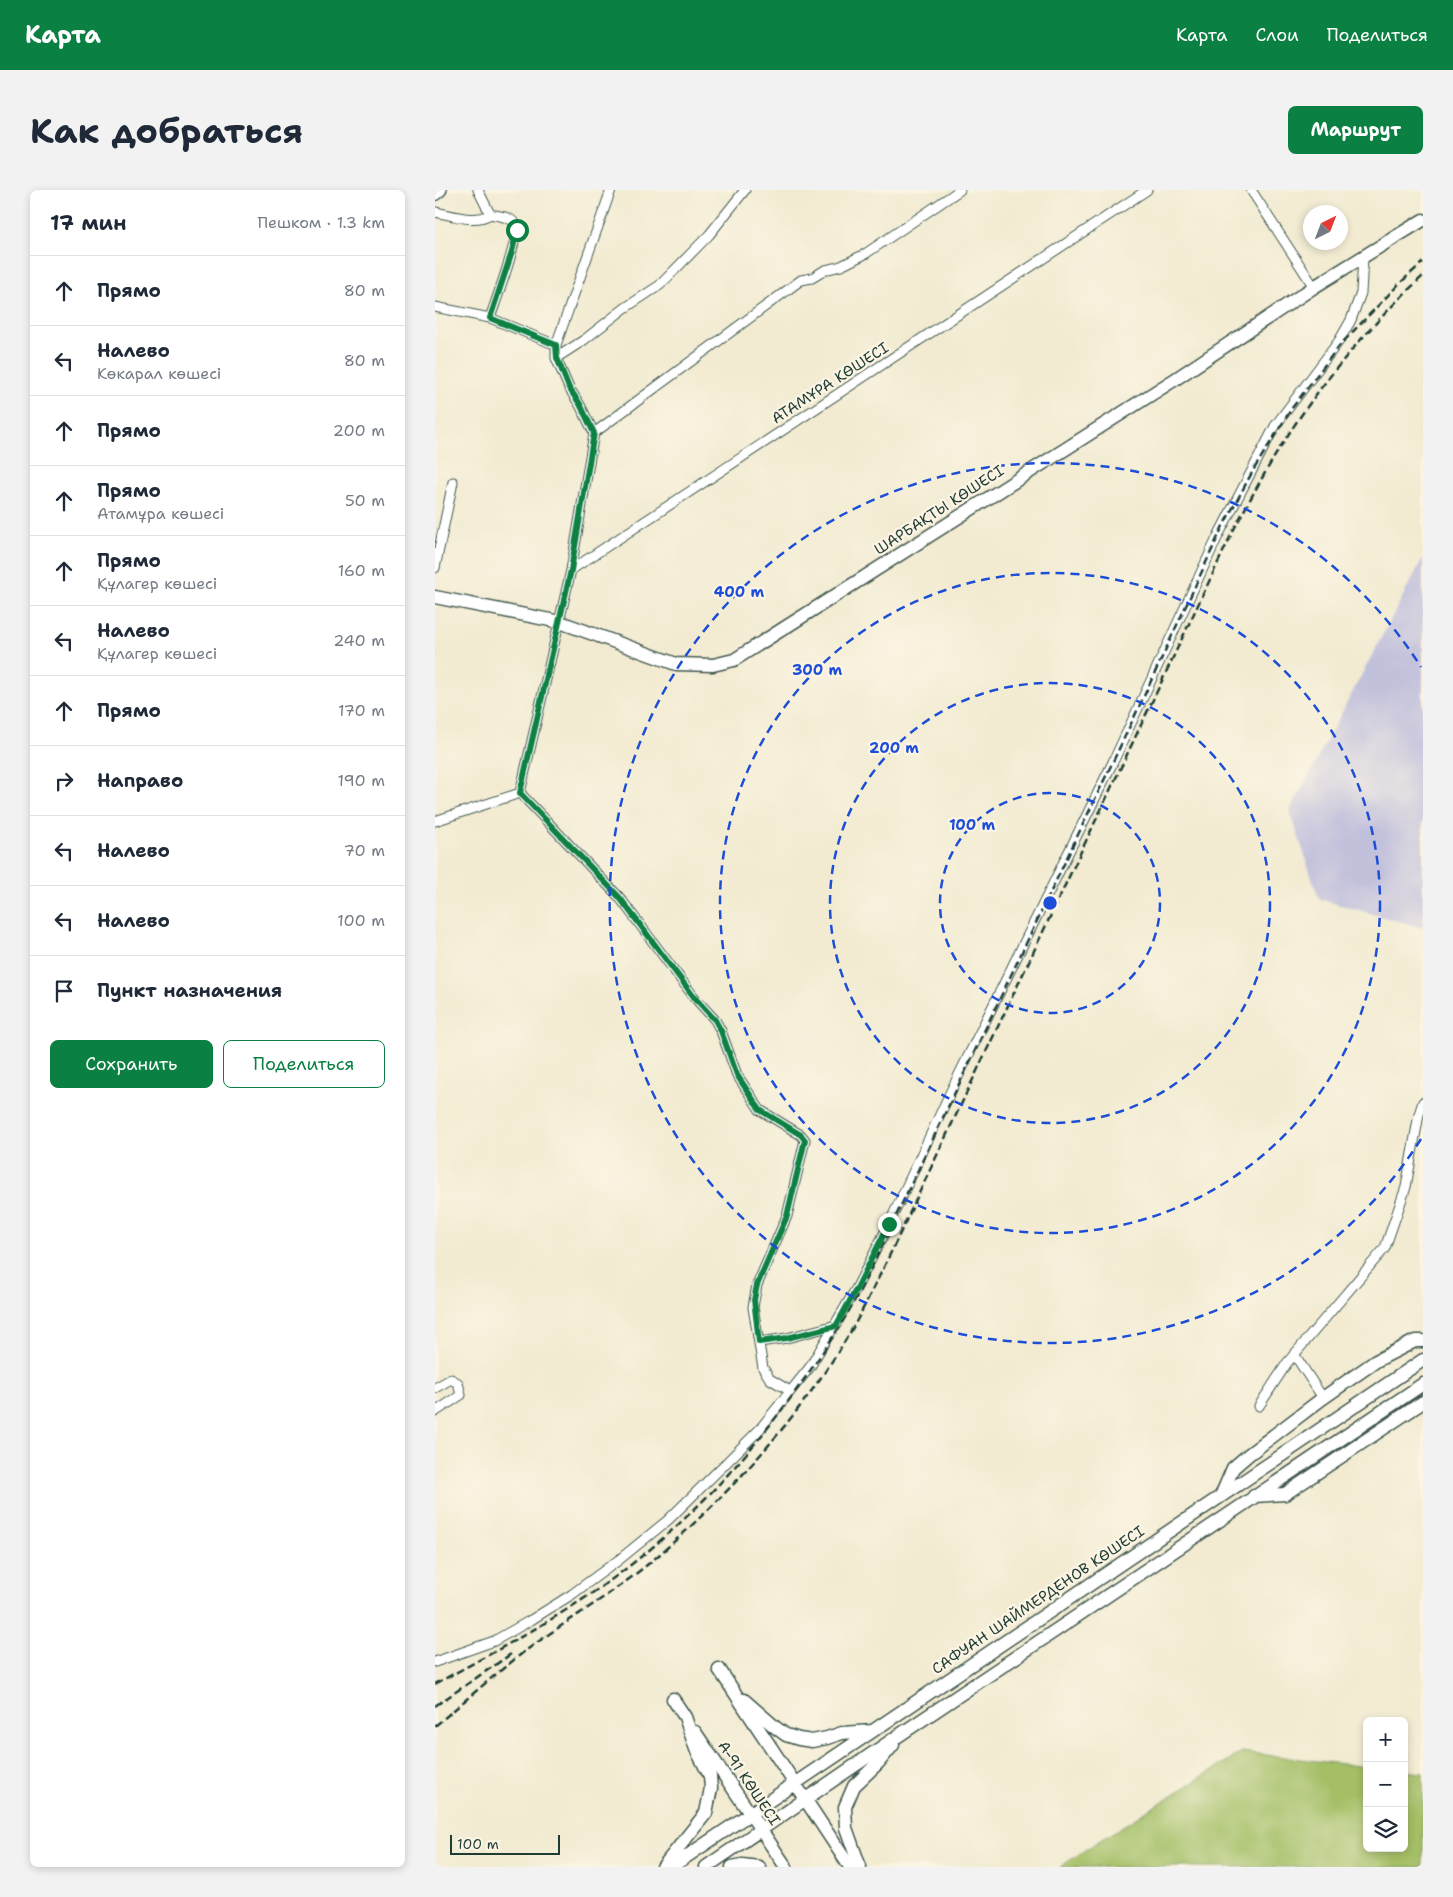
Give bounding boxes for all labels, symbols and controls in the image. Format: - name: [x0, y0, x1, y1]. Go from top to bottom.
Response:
- text: Карта: [25, 19, 101, 51]
- text: Карта: [1176, 23, 1227, 47]
- text: Слои: [1255, 23, 1299, 47]
- text: Поделиться: [1327, 23, 1428, 47]
- button: Маршрут: [1288, 106, 1423, 154]
- text: Как добраться: [30, 107, 303, 154]
- north arrow: [1303, 205, 1348, 250]
- text: 17 мин: [50, 209, 127, 237]
- text: Пешком · 1.3 km: [257, 212, 385, 233]
- route start: [506, 219, 529, 242]
- icon: ahead: [50, 277, 78, 305]
- text: Прямо: [97, 278, 161, 303]
- text: 80 m: [344, 280, 385, 301]
- text: Налево: [97, 338, 170, 363]
- street label: АТАМҰРА КӨШЕСІ: [768, 338, 892, 428]
- icon: left: [50, 347, 78, 375]
- text: 80 m: [344, 350, 385, 371]
- text: Көкарал көшесі: [97, 363, 221, 384]
- icon: ahead: [50, 417, 78, 445]
- text: Прямо: [97, 418, 161, 443]
- text: 200 m: [333, 420, 385, 441]
- street label: ШАРБАҚТЫ КӨШЕСІ: [870, 461, 1008, 559]
- text: Прямо: [97, 478, 161, 503]
- icon: ahead: [50, 487, 78, 515]
- text: 50 m: [345, 490, 385, 511]
- text: Атамұра көшесі: [97, 503, 224, 524]
- text: Прямо: [97, 548, 161, 573]
- icon: ahead: [50, 557, 78, 585]
- text: 160 m: [338, 560, 385, 581]
- text: Құлагер көшесі: [97, 573, 217, 594]
- text: 400 m: [714, 582, 764, 602]
- text: Налево: [97, 618, 170, 643]
- icon: left: [50, 627, 78, 655]
- text: 240 m: [333, 630, 385, 651]
- text: Құлагер көшесі: [97, 643, 217, 664]
- text: 300 m: [792, 660, 842, 680]
- icon: ahead: [50, 697, 78, 725]
- text: Прямо: [97, 698, 161, 723]
- text: 170 m: [338, 700, 385, 721]
- text: 200 m: [869, 738, 919, 758]
- icon: right: [50, 767, 78, 795]
- text: Направо: [97, 768, 183, 793]
- text: 190 m: [338, 770, 385, 791]
- text: 100 m: [949, 815, 995, 835]
- icon: left: [50, 837, 78, 865]
- text: Налево: [97, 838, 170, 863]
- text: 70 m: [344, 840, 385, 861]
- centre of rings: [1041, 894, 1059, 912]
- icon: left: [50, 907, 78, 935]
- text: Налево: [97, 908, 170, 933]
- text: 100 m: [337, 910, 385, 931]
- icon: arrive: [50, 977, 78, 1005]
- text: Пункт назначения: [97, 978, 282, 1003]
- button: Сохранить: [50, 1040, 213, 1088]
- button: Поделиться: [223, 1040, 385, 1088]
- route end: [878, 1213, 901, 1236]
- street label: САФУАН ШАЙМЕРДЕНОВ КӨШЕСІ: [927, 1520, 1148, 1679]
- map controls: [1363, 1717, 1408, 1852]
- button: +: [1363, 1717, 1408, 1762]
- street label: А-91 КӨШЕСІ: [713, 1737, 785, 1829]
- button: −: [1363, 1762, 1408, 1807]
- button: layers: [1363, 1807, 1408, 1852]
- scale bar: [450, 1832, 560, 1855]
- text: 100 m: [457, 1835, 499, 1853]

